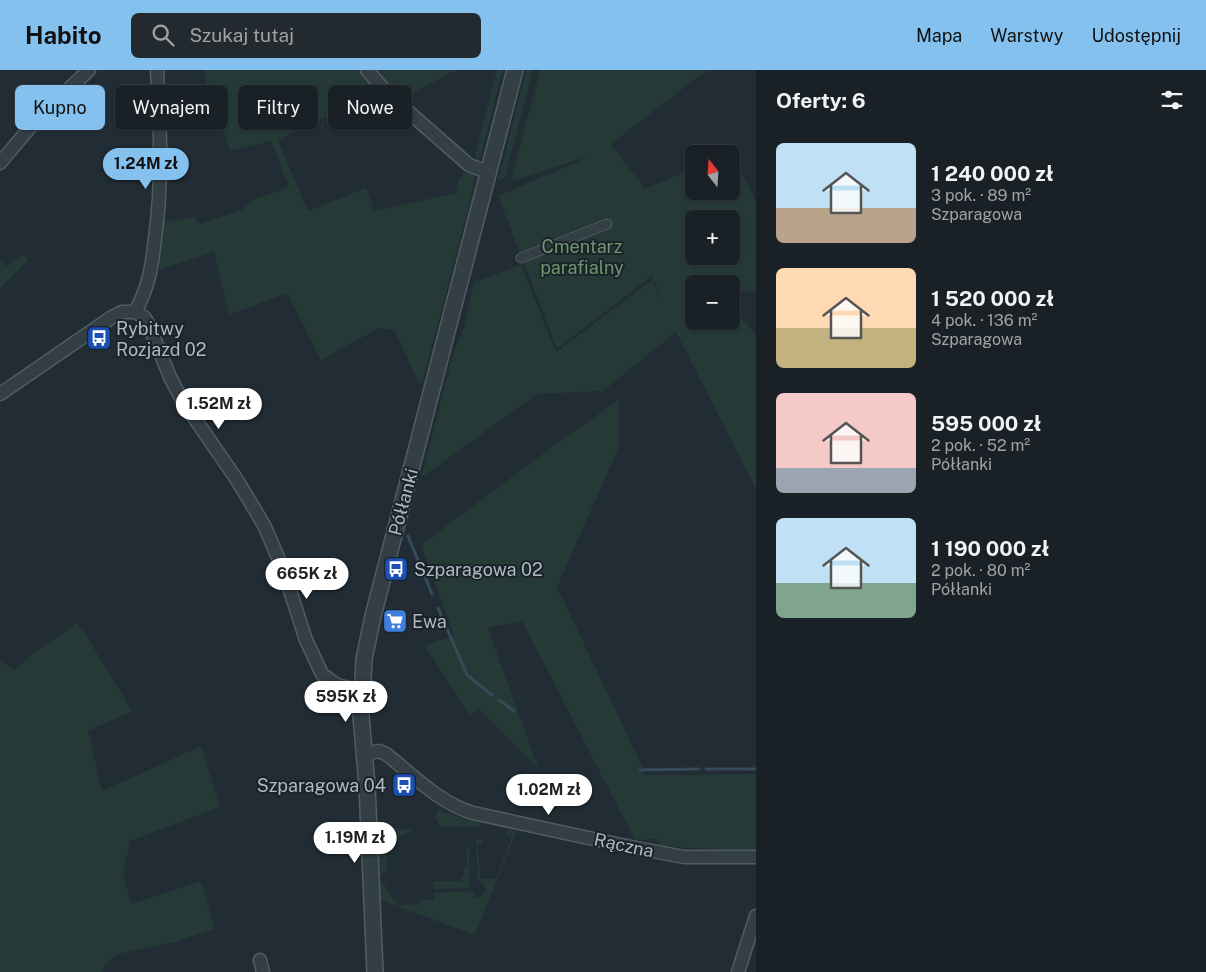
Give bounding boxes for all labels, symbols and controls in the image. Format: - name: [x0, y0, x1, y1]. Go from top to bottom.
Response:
- search box: [131, 13, 481, 58]
- text: Habito: [25, 21, 101, 49]
- icon: search: [149, 21, 177, 49]
- text: Szukaj tutaj: [189, 24, 294, 46]
- text: Mapa: [916, 25, 962, 46]
- text: Warstwy: [990, 25, 1063, 46]
- text: Udostępnij: [1091, 25, 1181, 46]
- chip: Kupno: [15, 85, 105, 130]
- chip: Wynajem: [115, 85, 228, 130]
- chip: Filtry: [238, 85, 318, 130]
- chip: Nowe: [328, 85, 412, 130]
- icon: filters: [1158, 86, 1186, 114]
- text: Oferty: 6: [776, 88, 866, 113]
- north arrow: [685, 145, 740, 200]
- map controls: [685, 145, 740, 330]
- pin: 1.24M zł: [94, 148, 198, 190]
- text: 1.24M zł: [114, 154, 178, 173]
- text: 1 240 000 zł: [931, 161, 1054, 186]
- icon: home: [816, 163, 876, 223]
- text: 3 pok. · 89 m²: [931, 186, 1031, 205]
- text: Szparagowa: [931, 205, 1022, 224]
- button: +: [685, 210, 740, 265]
- park label: Cmentarz parafialny: [540, 236, 624, 278]
- button: −: [685, 275, 740, 330]
- text: 1 520 000 zł: [931, 286, 1054, 311]
- icon: home: [816, 288, 876, 348]
- text: 4 pok. · 136 m²: [931, 311, 1037, 330]
- place label: Rybitwy Rozjazd 02: [116, 318, 207, 360]
- bus stop icon: Rybitwy Rozjazd 02: [86, 325, 112, 351]
- text: Szparagowa: [931, 330, 1022, 349]
- pin: 1.52M zł: [167, 388, 271, 430]
- text: 1.52M zł: [187, 394, 251, 413]
- text: 595 000 zł: [931, 411, 1041, 436]
- icon: home: [816, 413, 876, 473]
- text: 2 pok. · 52 m²: [931, 436, 1030, 455]
- text: Półłanki: [931, 455, 992, 474]
- street label: Półłanki: [384, 466, 422, 538]
- text: 1 190 000 zł: [931, 536, 1049, 561]
- icon: home: [816, 538, 876, 598]
- bus stop icon: Szparagowa 02: [383, 556, 409, 582]
- pin: 665K zł: [261, 558, 353, 600]
- place label: Szparagowa 02: [414, 559, 543, 580]
- text: 2 pok. · 80 m²: [931, 561, 1030, 580]
- text: 665K zł: [277, 564, 337, 583]
- text: Półłanki: [931, 580, 992, 599]
- supermarket icon: Ewa: [382, 608, 408, 634]
- place label: Ewa: [412, 611, 447, 632]
- pin: 595K zł: [300, 680, 392, 723]
- text: 595K zł: [315, 687, 377, 706]
- bus stop icon: Szparagowa 04: [391, 772, 417, 798]
- pin: 1.02M zł: [497, 774, 601, 816]
- place label: Szparagowa 04: [257, 775, 386, 796]
- text: 1.02M zł: [517, 780, 581, 799]
- pin: 1.19M zł: [303, 822, 407, 864]
- text: 1.19M zł: [325, 828, 385, 847]
- street label: Rączna: [592, 828, 656, 862]

